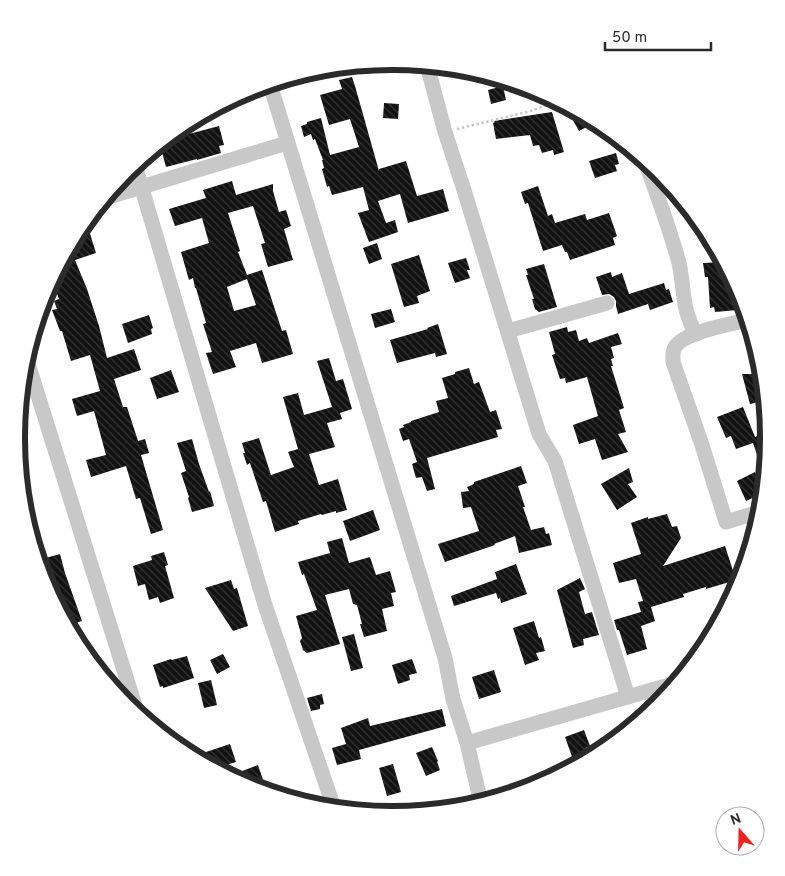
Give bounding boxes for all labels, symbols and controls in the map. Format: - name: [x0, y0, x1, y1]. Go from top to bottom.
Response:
- scale bar: [605, 20, 711, 52]
- text: 50 m: [612, 29, 647, 48]
- north arrow: [715, 806, 765, 856]
- text: N: [728, 810, 744, 830]

